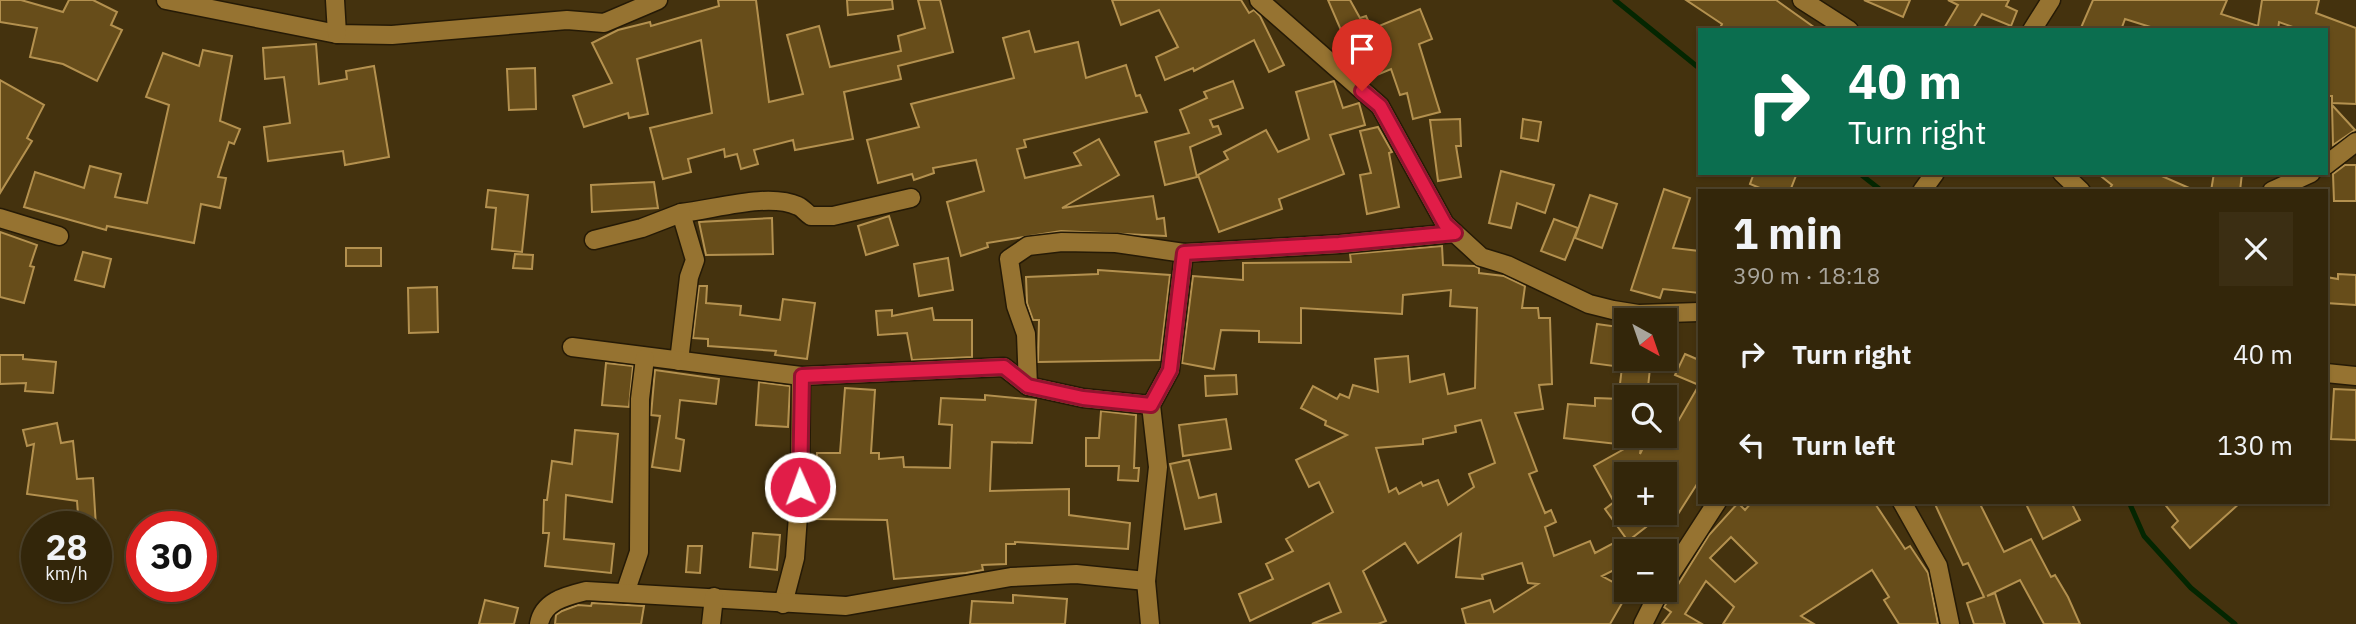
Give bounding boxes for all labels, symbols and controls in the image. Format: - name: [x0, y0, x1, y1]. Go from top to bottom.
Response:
- pin: [1332, 19, 1392, 91]
- icon: arrive: [1343, 30, 1381, 68]
- text: 40 m: [1848, 49, 1962, 112]
- icon: right: [1733, 56, 1824, 147]
- text: Turn right: [1848, 111, 1986, 153]
- text: 1 min: [1733, 206, 1843, 261]
- button: close: [2219, 212, 2293, 286]
- text: 390 m · 18:18: [1733, 260, 1880, 290]
- north arrow: [1614, 308, 1676, 371]
- map controls: [1614, 308, 1677, 602]
- icon: right: [1733, 335, 1771, 373]
- text: Turn right: [1792, 337, 1911, 371]
- text: 40 m: [2233, 337, 2293, 371]
- button: search: [1614, 385, 1677, 448]
- icon: left: [1733, 426, 1771, 464]
- text: Turn left: [1792, 428, 1895, 462]
- text: 130 m: [2217, 428, 2293, 462]
- position arrow: [763, 450, 837, 524]
- button: +: [1614, 462, 1677, 525]
- speed limit sign: 30: [126, 511, 217, 602]
- text: 28: [45, 524, 88, 570]
- button: −: [1614, 539, 1677, 602]
- text: km/h: [45, 562, 88, 585]

